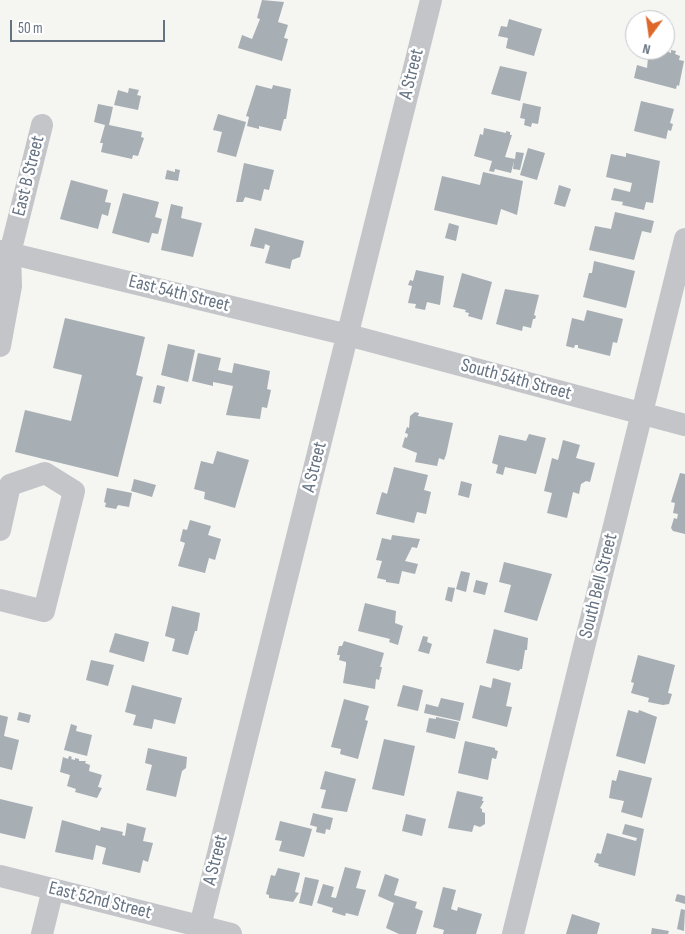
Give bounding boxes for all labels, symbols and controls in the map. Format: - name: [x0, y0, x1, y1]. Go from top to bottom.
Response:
- scale bar: [12, 10, 168, 42]
- north arrow: [625, 10, 675, 60]
- text: 50 m: [18, 19, 43, 38]
- text: N: [641, 40, 652, 58]
- street label: A Street: [395, 46, 429, 102]
- street label: East B Street: [8, 133, 50, 219]
- street label: East 54th Street: [126, 270, 232, 318]
- street label: South 54th Street: [458, 354, 574, 406]
- street label: A Street: [298, 439, 332, 495]
- street label: South Bell Street: [575, 531, 623, 641]
- street label: A Street: [199, 832, 233, 888]
- street label: East 52nd Street: [46, 877, 154, 925]

